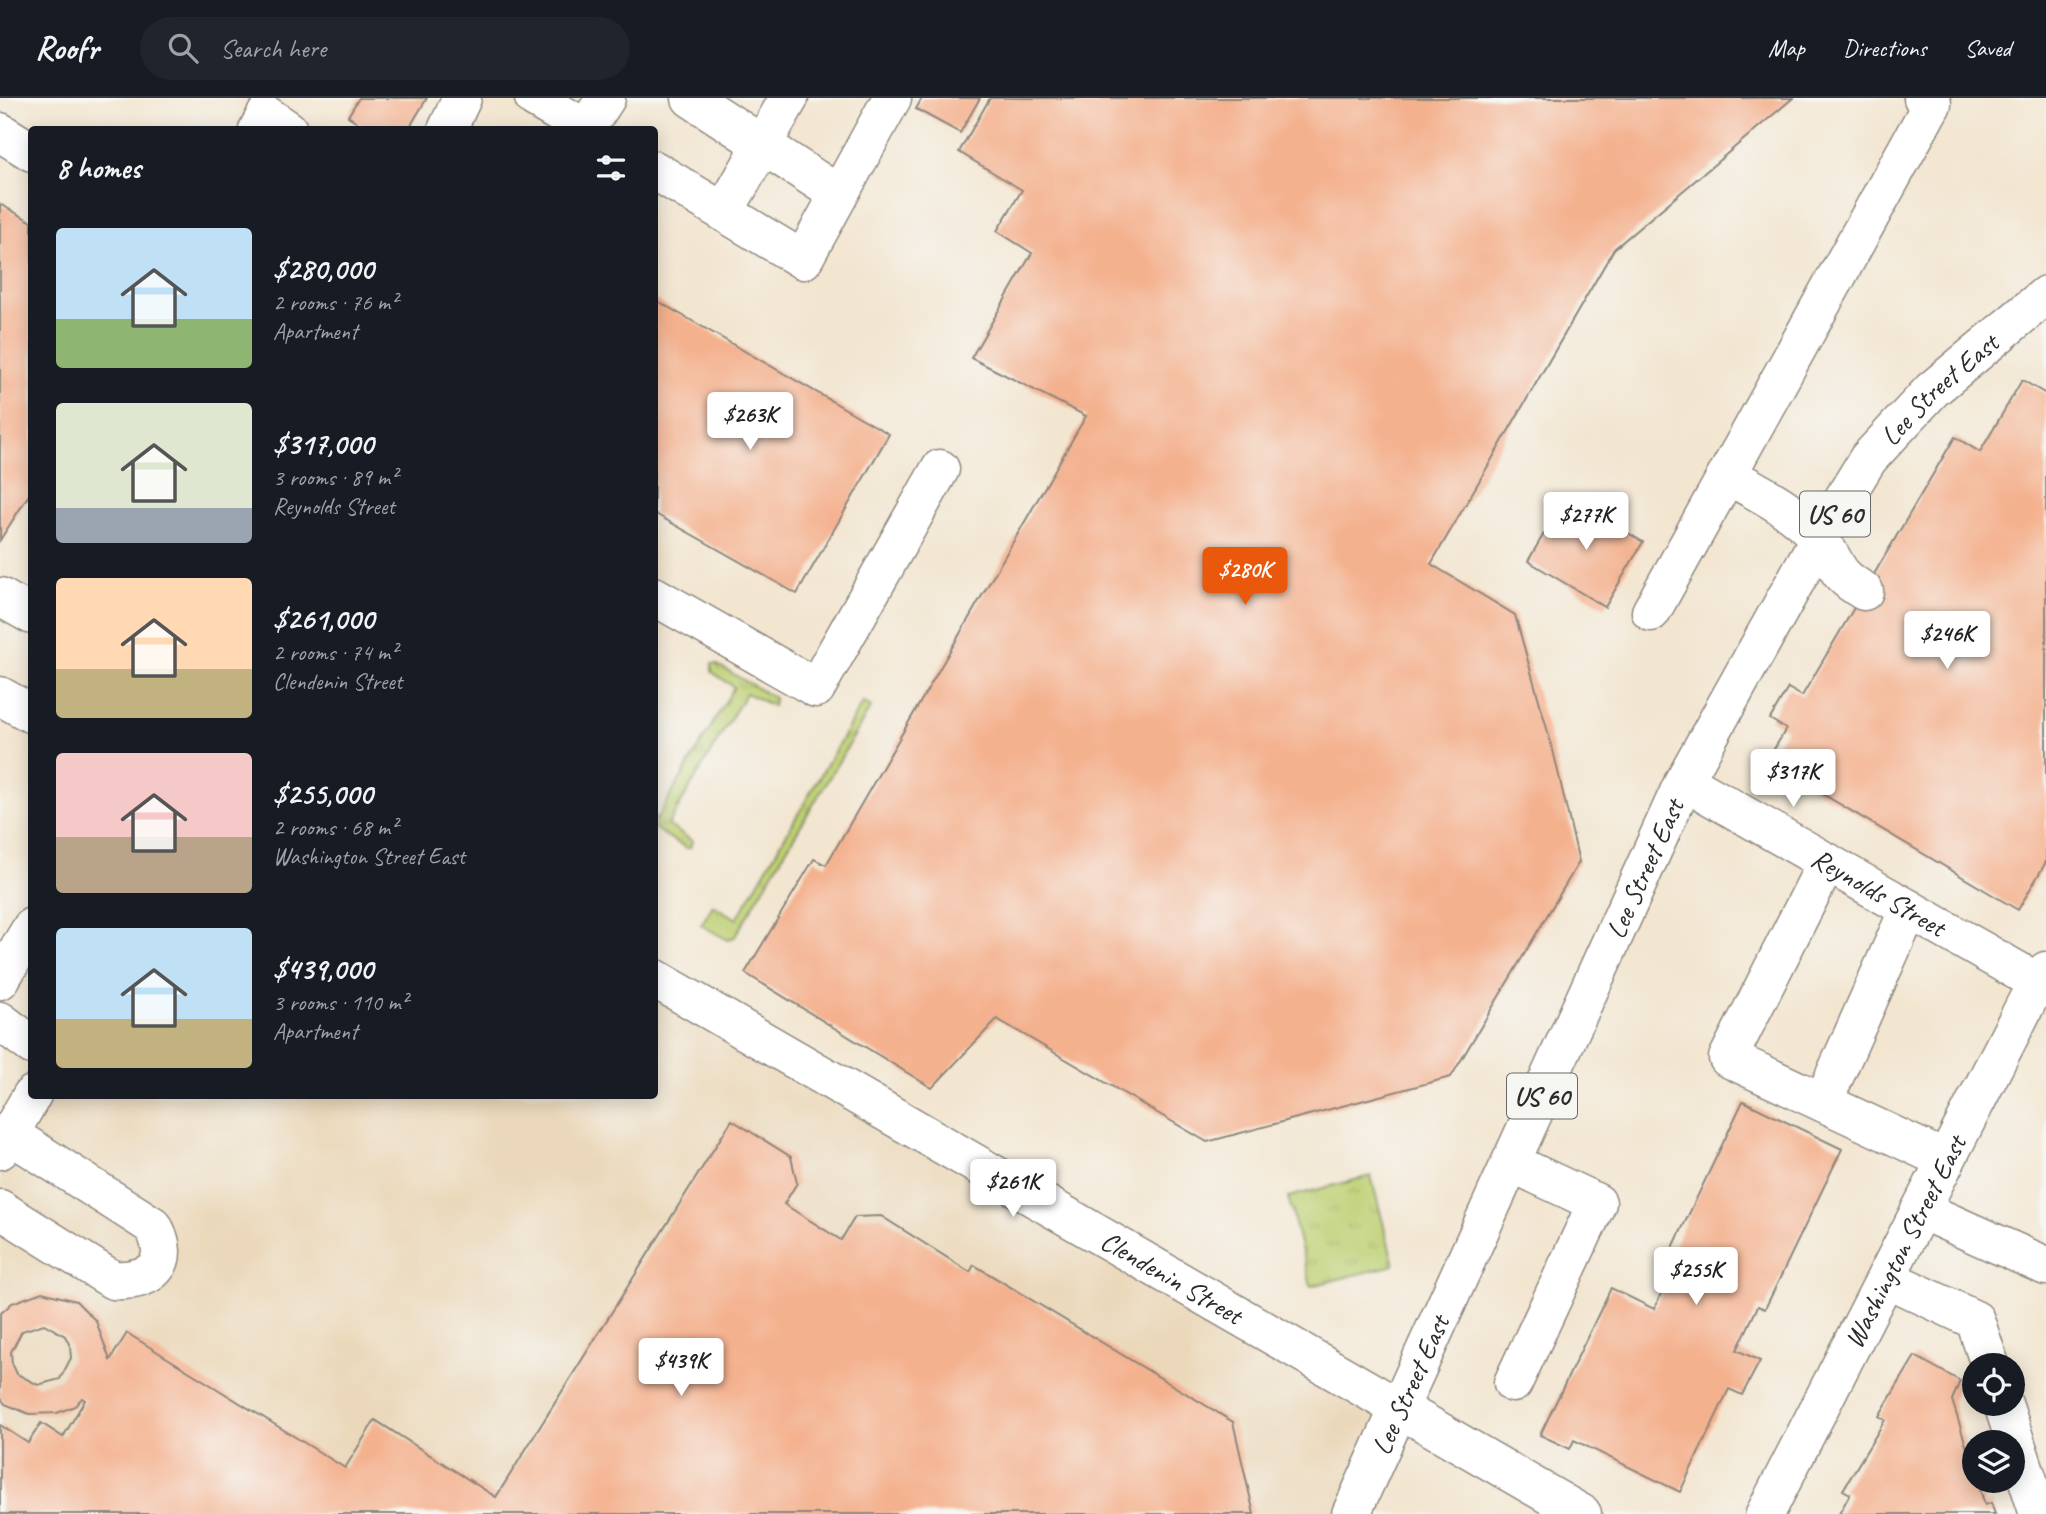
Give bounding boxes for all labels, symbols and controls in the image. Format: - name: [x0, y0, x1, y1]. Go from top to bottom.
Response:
- search box: [140, 17, 630, 80]
- text: Roofr: [35, 27, 98, 69]
- icon: search: [164, 29, 202, 67]
- text: Search here: [220, 32, 326, 65]
- text: Map: [1768, 33, 1805, 63]
- text: Directions: [1843, 33, 1926, 63]
- text: Saved: [1964, 33, 2011, 63]
- text: 8 homes: [56, 149, 141, 187]
- icon: filters: [592, 149, 630, 187]
- text: $280,000: [273, 250, 373, 288]
- icon: home: [112, 256, 196, 340]
- text: 2 rooms · 76 m²: [273, 288, 397, 317]
- text: Apartment: [273, 317, 358, 346]
- street label: Lee Street East: [1872, 323, 2007, 452]
- pin: $263K: [701, 392, 799, 452]
- text: $263K: [723, 400, 777, 429]
- text: $317,000: [273, 425, 373, 463]
- icon: home: [112, 431, 196, 515]
- text: 3 rooms · 89 m²: [273, 463, 397, 492]
- text: Reynolds Street: [273, 492, 395, 521]
- pin: $277K: [1537, 492, 1635, 552]
- road number: US 60: [1800, 492, 1870, 536]
- text: $277K: [1560, 500, 1612, 529]
- pin: $280K: [1196, 547, 1294, 607]
- text: $280K: [1218, 555, 1272, 584]
- text: $261,000: [273, 600, 374, 638]
- icon: home: [112, 606, 196, 690]
- pin: $246K: [1898, 612, 1996, 671]
- text: $246K: [1920, 619, 1974, 648]
- text: 2 rooms · 74 m²: [273, 638, 397, 667]
- text: Clendenin Street: [273, 667, 402, 696]
- pin: $317K: [1744, 750, 1842, 809]
- text: $317K: [1767, 757, 1820, 786]
- text: $255,000: [273, 775, 372, 813]
- icon: home: [112, 781, 196, 865]
- street label: Lee Street East: [1597, 791, 1692, 944]
- text: 2 rooms · 68 m²: [273, 813, 397, 842]
- street label: Reynolds Street: [1805, 840, 1954, 945]
- text: Washington Street East: [273, 842, 465, 871]
- text: $439,000: [273, 950, 373, 988]
- icon: home: [112, 956, 196, 1040]
- text: 3 rooms · 110 m²: [273, 988, 408, 1017]
- text: Apartment: [273, 1017, 358, 1046]
- road number: US 60: [1507, 1074, 1577, 1119]
- street label: Washington Street East: [1835, 1127, 1974, 1354]
- pin: $261K: [964, 1160, 1062, 1219]
- text: $261K: [986, 1167, 1040, 1196]
- street label: Clendenin Street: [1095, 1223, 1251, 1333]
- pin: $255K: [1647, 1248, 1745, 1307]
- text: $255K: [1670, 1255, 1722, 1284]
- street label: Lee Street East: [1363, 1307, 1458, 1460]
- pin: $439K: [632, 1338, 730, 1398]
- text: $439K: [655, 1346, 707, 1375]
- map controls: [1962, 1353, 2025, 1493]
- button: locate: [1962, 1353, 2025, 1416]
- button: layers: [1962, 1430, 2025, 1493]

